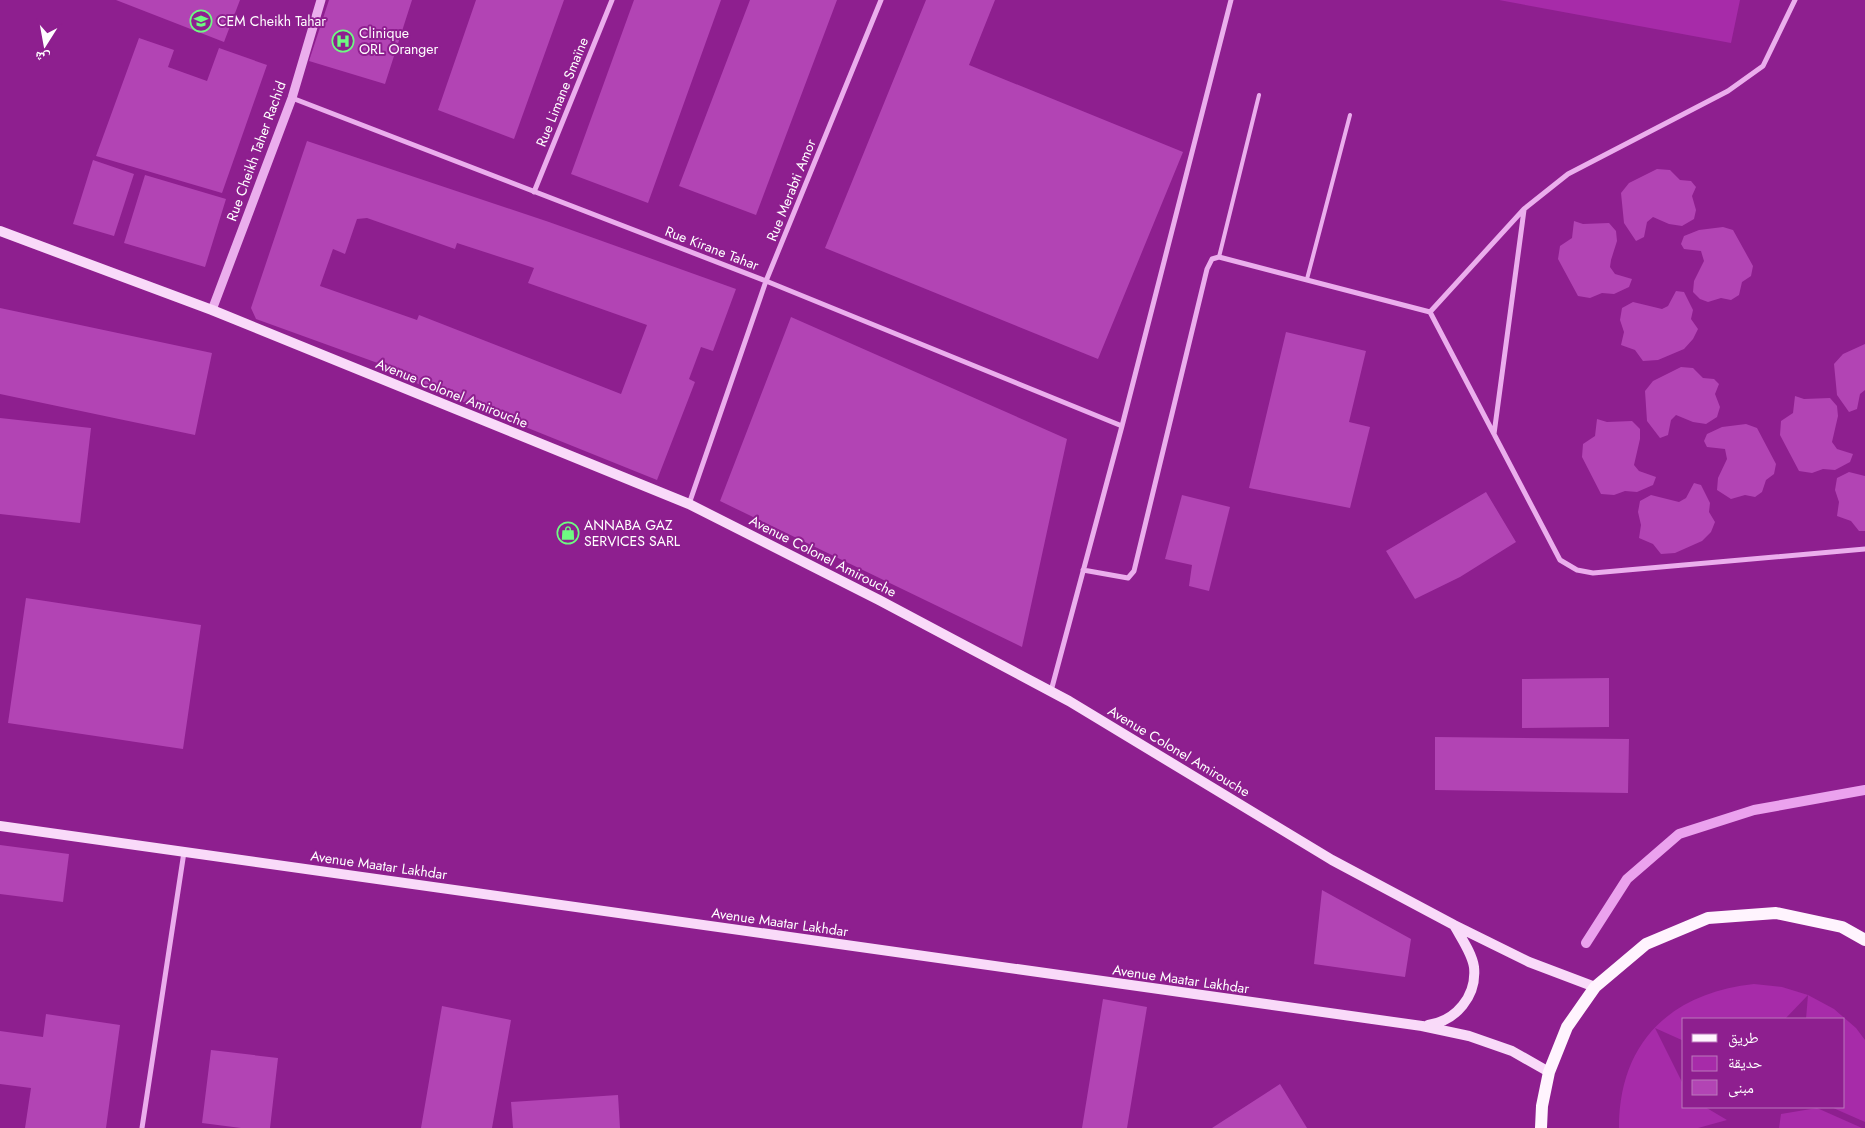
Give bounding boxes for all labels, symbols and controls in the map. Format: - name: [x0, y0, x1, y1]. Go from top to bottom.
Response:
- school or university icon: CEM Cheikh Tahar: [189, 9, 213, 33]
- place label: CEM Cheikh Tahar: [217, 11, 326, 31]
- north arrow: [20, 20, 70, 70]
- place label: Clinique ORL Oranger: [359, 23, 439, 59]
- hospital icon: Clinique ORL Oranger: [331, 29, 355, 53]
- street label: Rue Limane Smaïne: [531, 34, 593, 150]
- text: ش: [33, 47, 52, 69]
- street label: Rue Cheikh Taher Rachid: [221, 78, 291, 224]
- street label: Rue Merabti Amor: [761, 136, 821, 244]
- street label: Rue Kirane Tahar: [662, 221, 762, 275]
- street label: Avenue Colonel Amirouche: [373, 353, 531, 433]
- street label: Avenue Colonel Amirouche: [746, 510, 900, 602]
- place label: ANNABA GAZ SERVICES SARL: [584, 515, 681, 551]
- shop icon: ANNABA GAZ SERVICES SARL: [556, 521, 580, 545]
- street label: Avenue Colonel Amirouche: [1104, 701, 1254, 801]
- street label: Avenue Maatar Lakhdar: [309, 846, 449, 885]
- street label: Avenue Maatar Lakhdar: [710, 903, 850, 942]
- street label: Avenue Maatar Lakhdar: [1111, 960, 1251, 999]
- legend: [1682, 1018, 1845, 1108]
- text: طريق: [1728, 1027, 1759, 1049]
- text: حديقة: [1728, 1052, 1763, 1074]
- text: مبنى: [1728, 1077, 1754, 1099]

